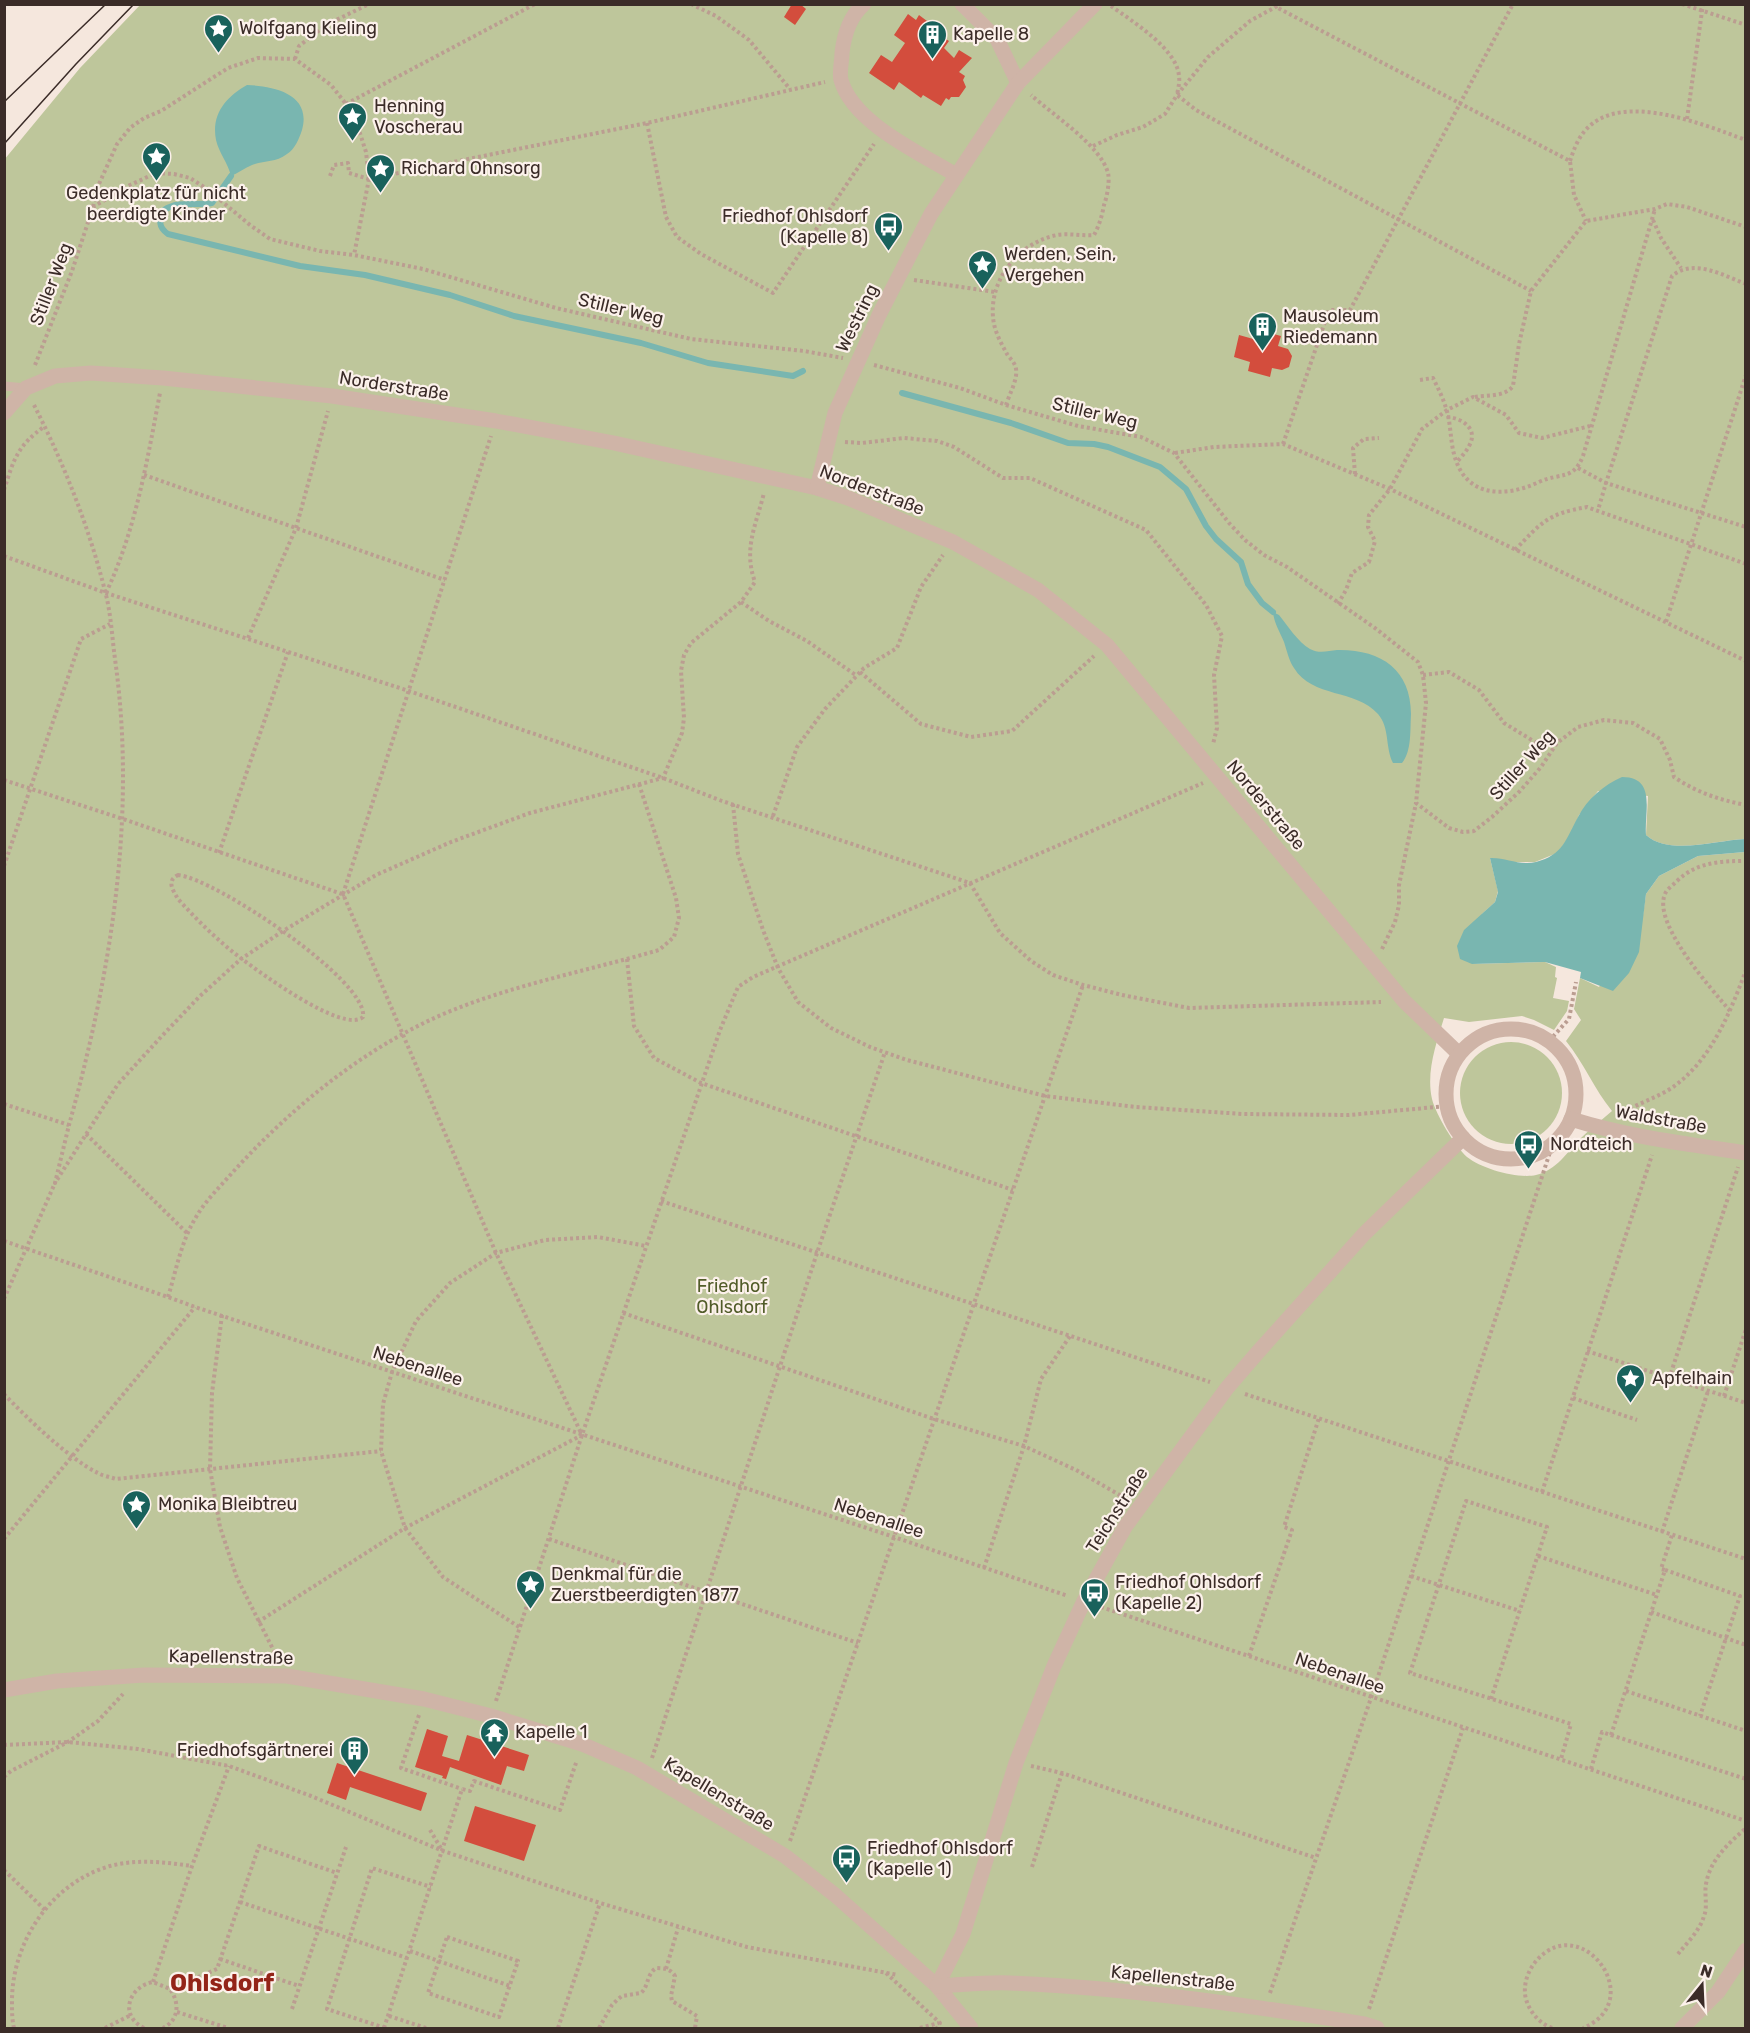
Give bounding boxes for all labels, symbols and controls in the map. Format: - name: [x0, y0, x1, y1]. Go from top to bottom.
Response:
- place icon: Wolfgang Kieling: [202, 12, 234, 54]
- place label: Wolfgang Kieling: [239, 17, 377, 39]
- building icon: Kapelle 8: [916, 18, 948, 60]
- place label: Kapelle 8: [953, 23, 1029, 45]
- place label: Henning Voscherau: [374, 95, 463, 138]
- place icon: Henning Voscherau: [337, 100, 369, 142]
- place icon: Gedenkplatz für nicht beerdigte Kinder: [140, 140, 172, 182]
- place icon: Richard Ohnsorg: [364, 152, 396, 194]
- place label: Richard Ohnsorg: [401, 157, 541, 179]
- place label: Gedenkplatz für nicht beerdigte Kinder: [66, 182, 246, 225]
- place label: Friedhof Ohlsdorf (Kapelle 8): [722, 205, 868, 248]
- bus stop icon: Friedhof Ohlsdorf (Kapelle 8): [873, 210, 905, 252]
- street label: Stiller Weg: [25, 240, 77, 328]
- place label: Werden, Sein, Vergehen: [1004, 243, 1116, 286]
- place icon: Werden, Sein, Vergehen: [967, 248, 999, 290]
- street label: Westring: [831, 280, 883, 356]
- street label: Stiller Weg: [576, 289, 666, 329]
- place label: Mausoleum Riedemann: [1283, 305, 1379, 348]
- building icon: Mausoleum Riedemann: [1246, 310, 1278, 352]
- street label: Norderstraße: [338, 366, 450, 406]
- street label: Stiller Weg: [1050, 393, 1140, 433]
- street label: Norderstraße: [816, 460, 928, 520]
- street label: Stiller Weg: [1485, 725, 1559, 805]
- street label: Norderstraße: [1222, 756, 1310, 854]
- street label: Waldstraße: [1614, 1100, 1708, 1138]
- bus stop icon: Nordteich: [1513, 1128, 1545, 1170]
- place label: Nordteich: [1550, 1133, 1633, 1155]
- park label: Friedhof Ohlsdorf: [696, 1275, 768, 1318]
- street label: Nebenallee: [370, 1341, 466, 1391]
- place icon: Apfelhain: [1615, 1362, 1647, 1404]
- place label: Apfelhain: [1652, 1367, 1732, 1389]
- street label: Teichstraße: [1081, 1463, 1153, 1557]
- place icon: Monika Bleibtreu: [121, 1488, 153, 1530]
- place label: Monika Bleibtreu: [158, 1493, 297, 1515]
- street label: Nebenallee: [831, 1493, 927, 1543]
- place label: Denkmal für die Zuerstbeerdigten 1877: [551, 1563, 739, 1606]
- place icon: Denkmal für die Zuerstbeerdigten 1877: [514, 1568, 546, 1610]
- place label: Friedhof Ohlsdorf (Kapelle 2): [1115, 1571, 1261, 1614]
- bus stop icon: Friedhof Ohlsdorf (Kapelle 2): [1078, 1576, 1110, 1618]
- street label: Kapellenstraße: [168, 1645, 294, 1669]
- street label: Nebenallee: [1292, 1647, 1388, 1699]
- temple icon: Kapelle 1: [478, 1716, 510, 1758]
- place label: Kapelle 1: [515, 1721, 587, 1743]
- building icon: Friedhofsgärtnerei: [338, 1734, 370, 1776]
- place label: Friedhofsgärtnerei: [177, 1739, 333, 1761]
- street label: Kapellenstraße: [660, 1752, 778, 1836]
- place label: Friedhof Ohlsdorf (Kapelle 1): [867, 1837, 1013, 1880]
- bus stop icon: Friedhof Ohlsdorf (Kapelle 1): [830, 1842, 862, 1884]
- north arrow: [1672, 1955, 1732, 2015]
- text: N: [1698, 1960, 1715, 1982]
- street label: Kapellenstraße: [1110, 1961, 1236, 1995]
- district label: Ohlsdorf: [170, 1969, 274, 1997]

